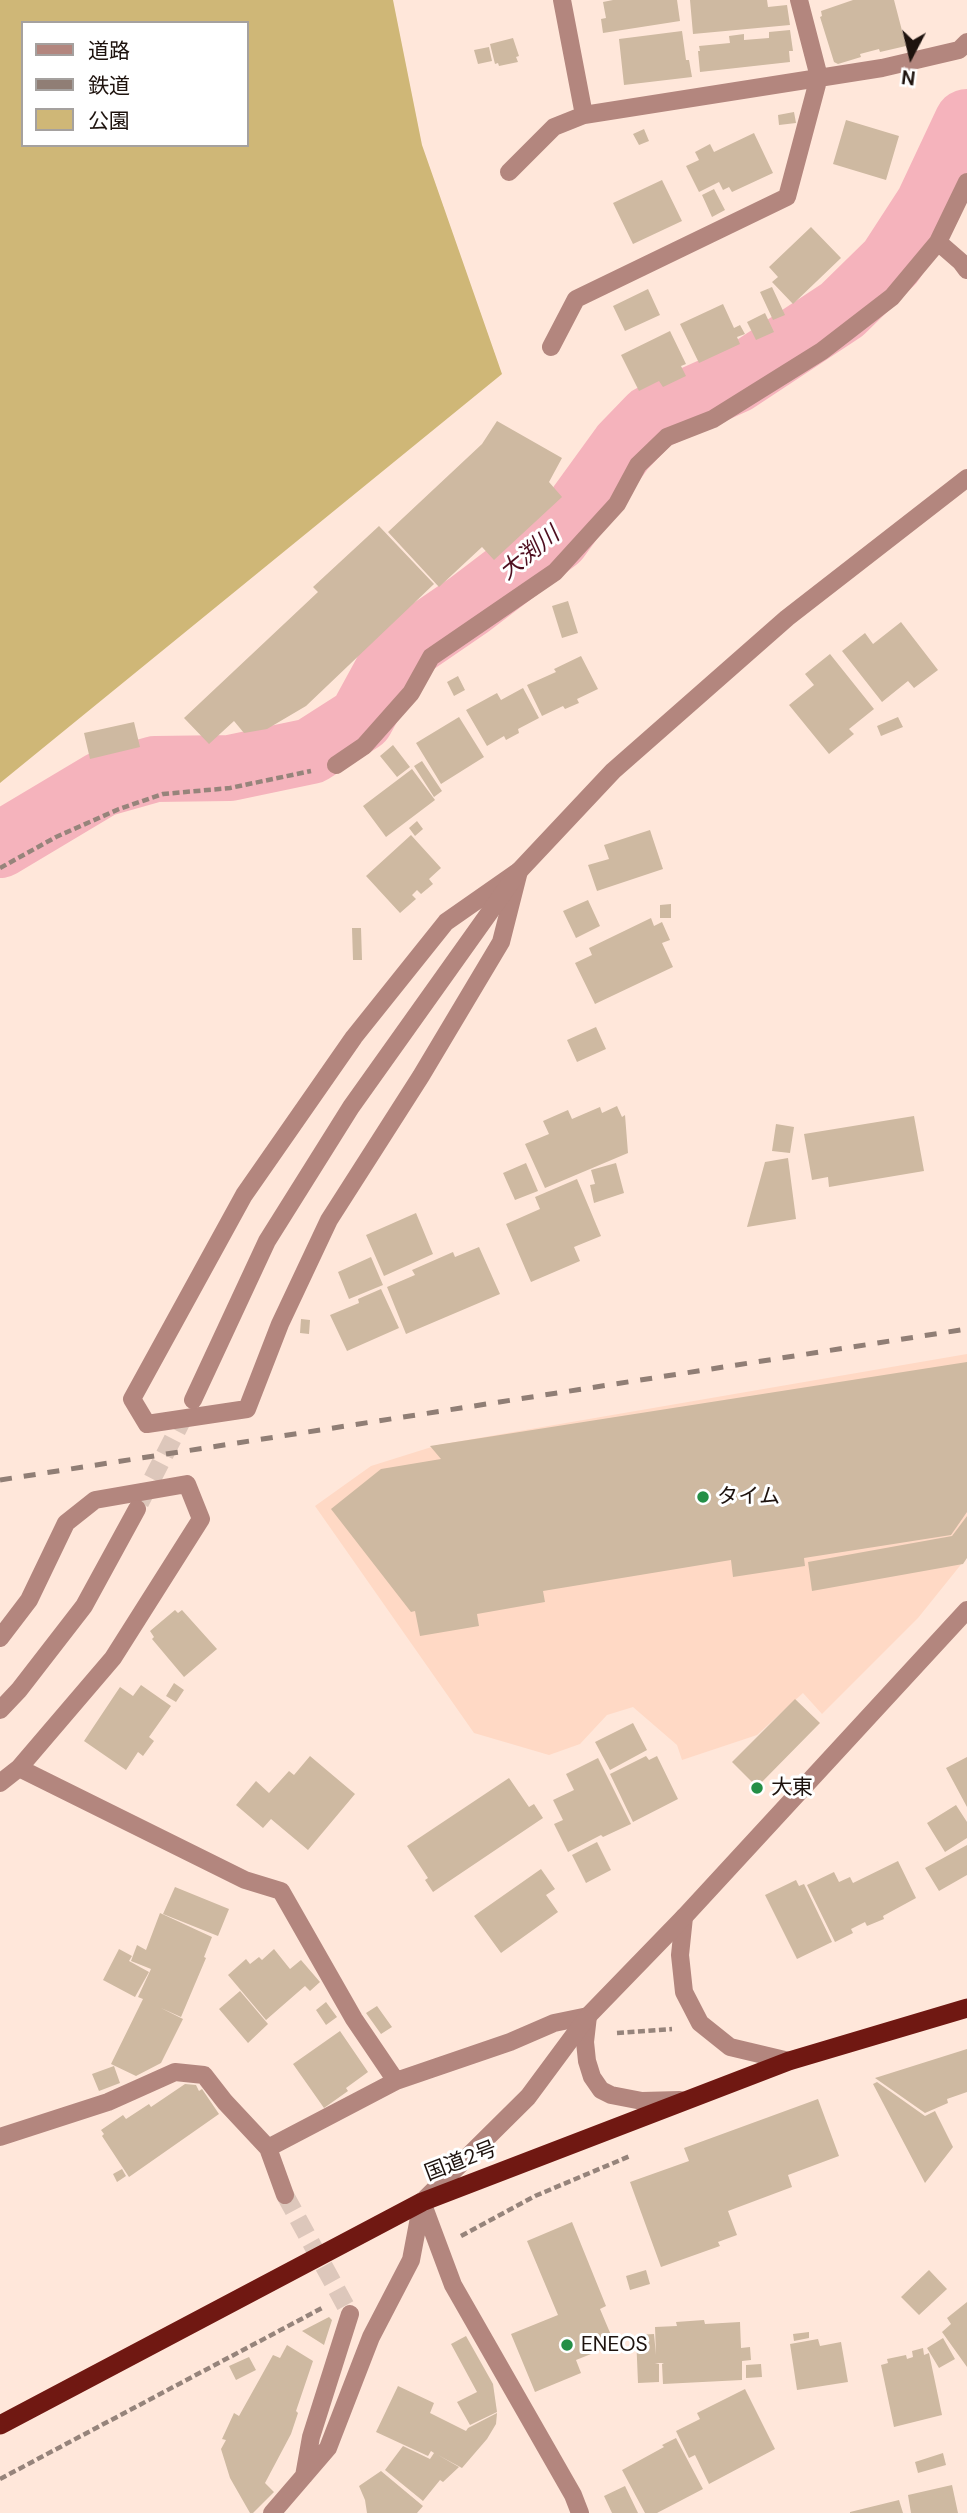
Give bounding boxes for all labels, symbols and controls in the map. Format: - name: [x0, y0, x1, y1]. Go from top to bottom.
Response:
- legend: [21, 21, 248, 147]
- north arrow: [876, 21, 946, 91]
- text: 道路: [88, 37, 130, 65]
- text: N: [900, 64, 917, 91]
- text: 鉄道: [88, 72, 130, 100]
- text: 公園: [88, 107, 130, 135]
- water label: 大渕川: [495, 522, 565, 586]
- place label: タイム: [717, 1484, 780, 1510]
- marker: タイム: [695, 1489, 711, 1505]
- place label: 大東: [771, 1775, 813, 1801]
- marker: 大東: [749, 1780, 765, 1796]
- street label: 国道2号: [421, 2137, 501, 2187]
- place label: ENEOS: [581, 2332, 648, 2358]
- marker: ENEOS: [559, 2337, 575, 2353]

